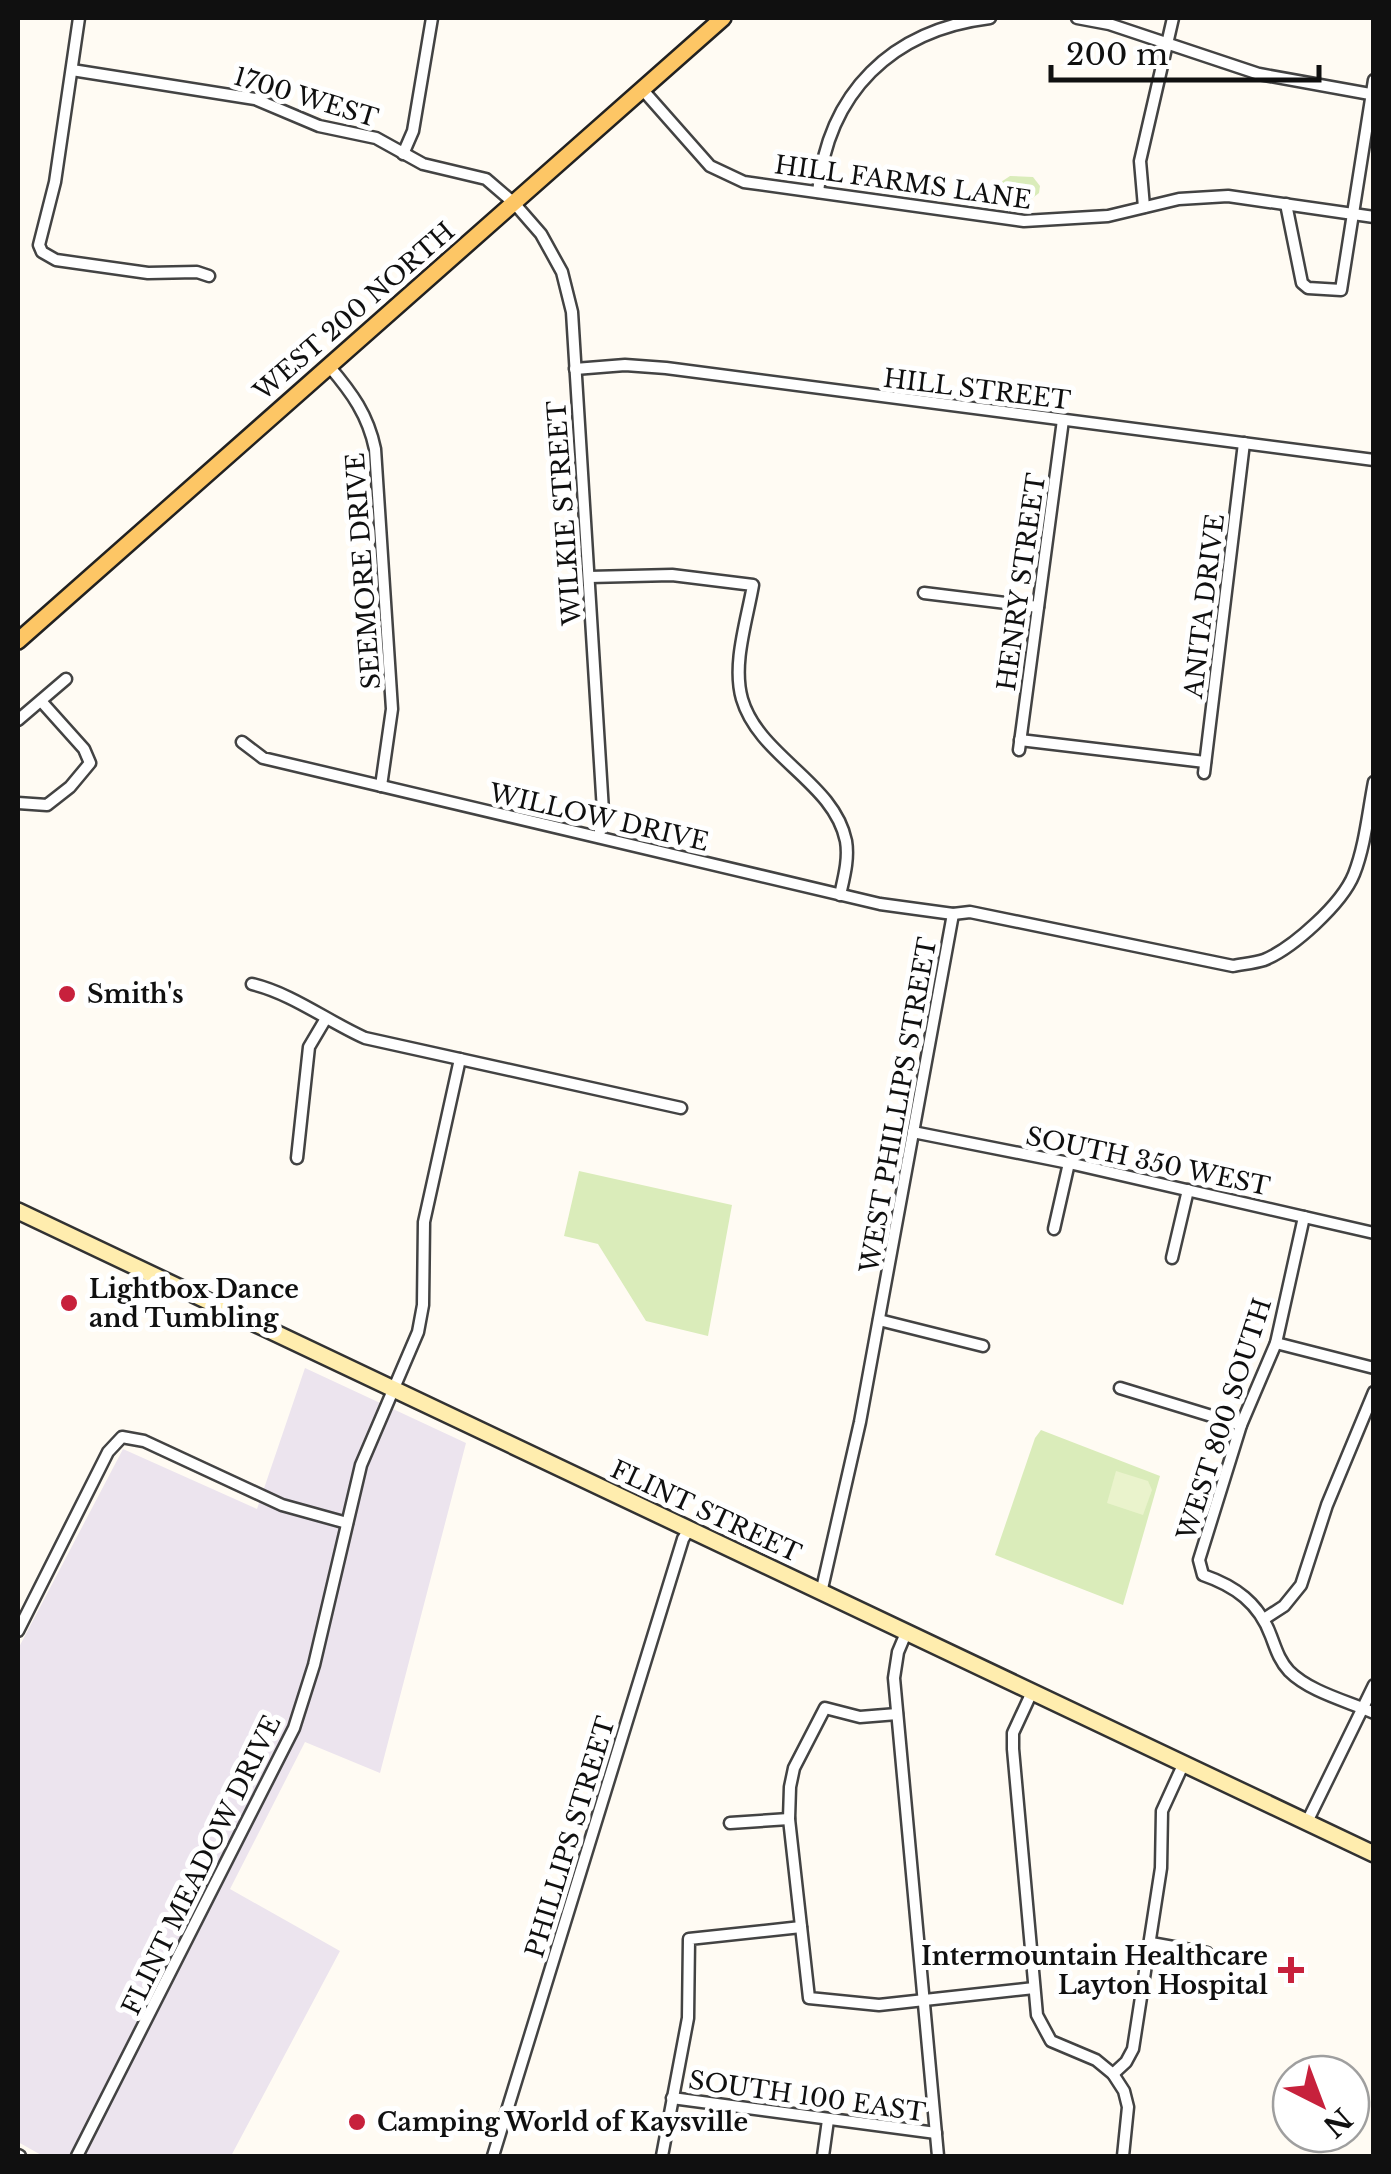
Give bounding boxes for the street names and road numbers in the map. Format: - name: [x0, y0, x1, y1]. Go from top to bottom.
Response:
- street label: 1700 WEST: [230, 61, 382, 134]
- street label: HILL FARMS LANE: [772, 149, 1033, 216]
- street label: WEST 200 NORTH: [247, 216, 461, 408]
- street label: HILL STREET: [882, 363, 1072, 416]
- street label: WILKIE STREET: [541, 400, 588, 627]
- street label: SEEMORE DRIVE: [340, 452, 387, 690]
- street label: HENRY STREET: [991, 471, 1052, 693]
- street label: ANITA DRIVE: [1178, 512, 1231, 701]
- street label: WILLOW DRIVE: [485, 777, 712, 858]
- street label: WEST PHILLIPS STREET: [854, 935, 943, 1276]
- street label: SOUTH 350 WEST: [1023, 1120, 1273, 1202]
- street label: WEST 800 SOUTH: [1170, 1294, 1278, 1545]
- street label: FLINT STREET: [606, 1454, 806, 1569]
- street label: FLINT MEADOW DRIVE: [115, 1710, 288, 2020]
- street label: PHILLIPS STREET: [519, 1713, 622, 1961]
- street label: SOUTH 100 EAST: [686, 2065, 927, 2128]

